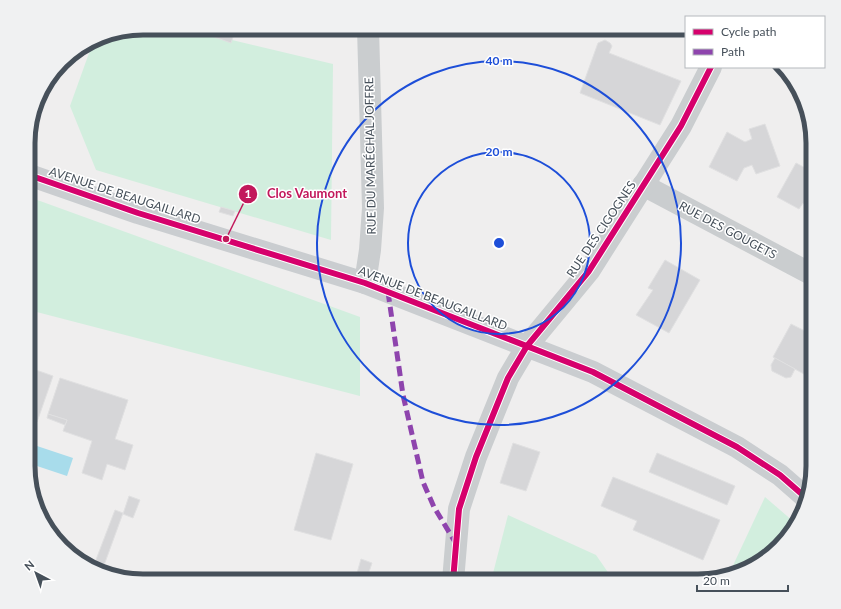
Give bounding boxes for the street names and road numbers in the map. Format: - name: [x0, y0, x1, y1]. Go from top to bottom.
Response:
- street label: RUE DU MARÉCHAL JOFFRE: [361, 77, 379, 235]
- street label: AVENUE DE BEAUGAILLARD: [47, 163, 203, 227]
- street label: RUE DES CIGOGNES: [563, 178, 639, 280]
- street label: RUE DES GOUGETS: [677, 198, 779, 262]
- street label: AVENUE DE BEAUGAILLARD: [356, 263, 510, 333]

